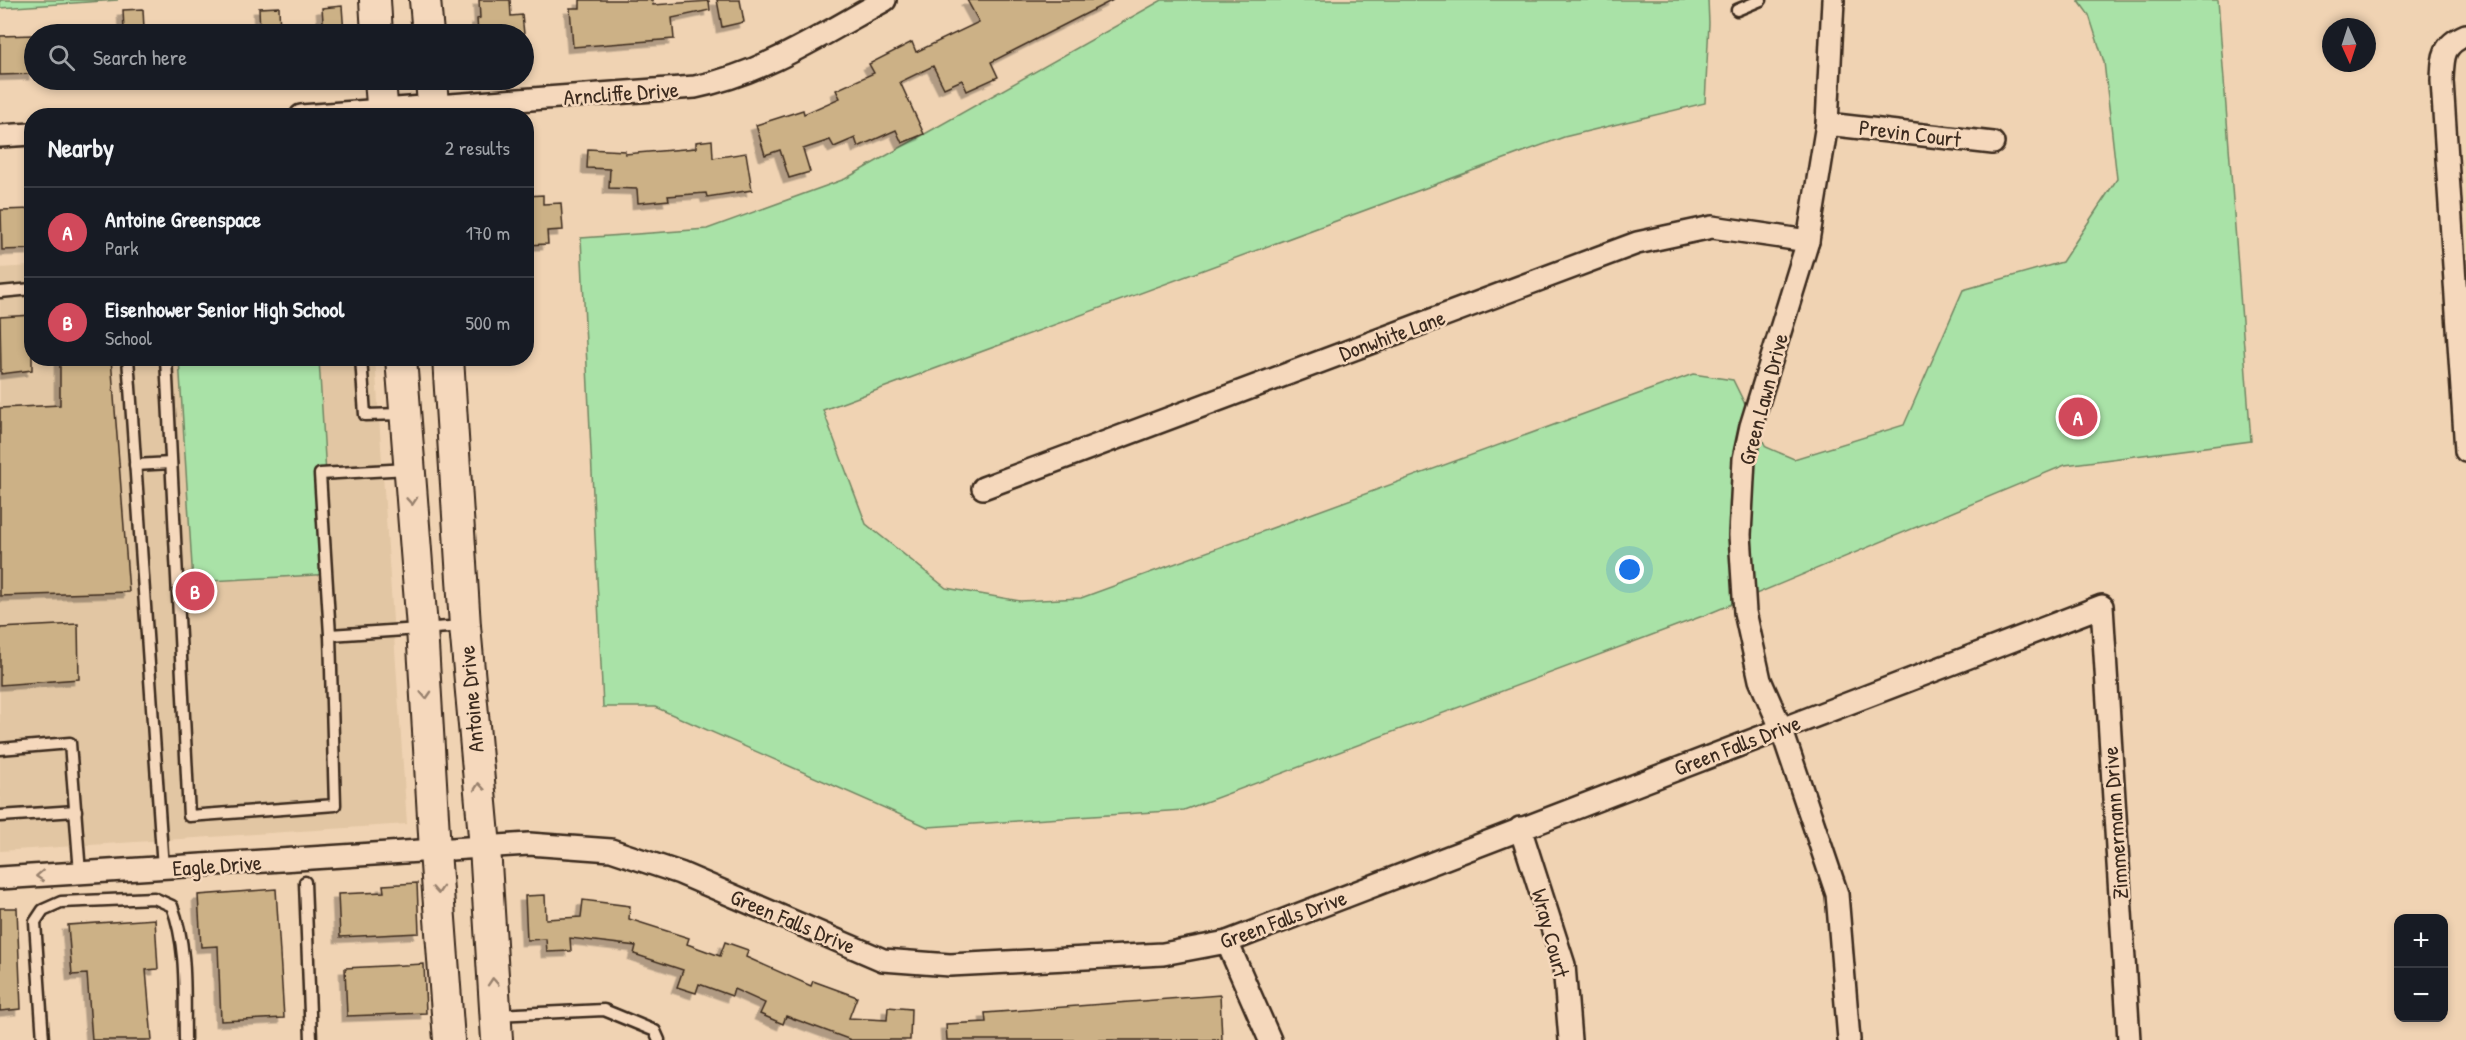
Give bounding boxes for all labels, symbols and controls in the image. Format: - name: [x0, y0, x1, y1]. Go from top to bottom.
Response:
- north arrow: [2322, 18, 2376, 72]
- search box: [24, 24, 534, 90]
- icon: search: [45, 41, 78, 74]
- text: Search here: [93, 42, 187, 72]
- street label: Arncliffe Drive: [562, 74, 680, 112]
- street label: Previn Court: [1857, 112, 1963, 154]
- text: Nearby: [48, 130, 114, 165]
- text: 2 results: [445, 134, 510, 161]
- text: Antoine Greenspace: [105, 204, 261, 234]
- text: A: [63, 219, 72, 246]
- text: 170 m: [466, 219, 510, 246]
- text: Park: [105, 234, 138, 261]
- text: Eisenhower Senior High School: [105, 294, 344, 324]
- street label: Donwhite Lane: [1335, 302, 1449, 368]
- text: B: [62, 309, 73, 336]
- text: 500 m: [465, 309, 510, 336]
- text: School: [105, 324, 152, 351]
- street label: Green Lawn Drive: [1731, 330, 1795, 468]
- pin: A: [2058, 394, 2098, 440]
- one-way arrow: [405, 496, 418, 505]
- your location: [1615, 555, 1644, 584]
- pin: B: [176, 568, 214, 614]
- street label: Antoine Drive: [451, 644, 491, 754]
- one-way arrow: [419, 691, 432, 700]
- street label: Green Falls Drive: [1670, 707, 1805, 783]
- street label: Zimmermann Drive: [2095, 745, 2135, 900]
- one-way arrow: [473, 783, 486, 792]
- street label: Eagle Drive: [171, 847, 263, 883]
- one-way arrow: [36, 869, 45, 882]
- street label: Green Falls Drive: [726, 881, 860, 961]
- street label: Green Falls Drive: [1215, 882, 1351, 956]
- one-way arrow: [431, 885, 444, 894]
- street label: Wray Court: [1525, 885, 1577, 981]
- map controls: [2394, 914, 2448, 1022]
- button: +: [2394, 914, 2448, 968]
- button: −: [2394, 968, 2448, 1022]
- one-way arrow: [487, 977, 500, 986]

